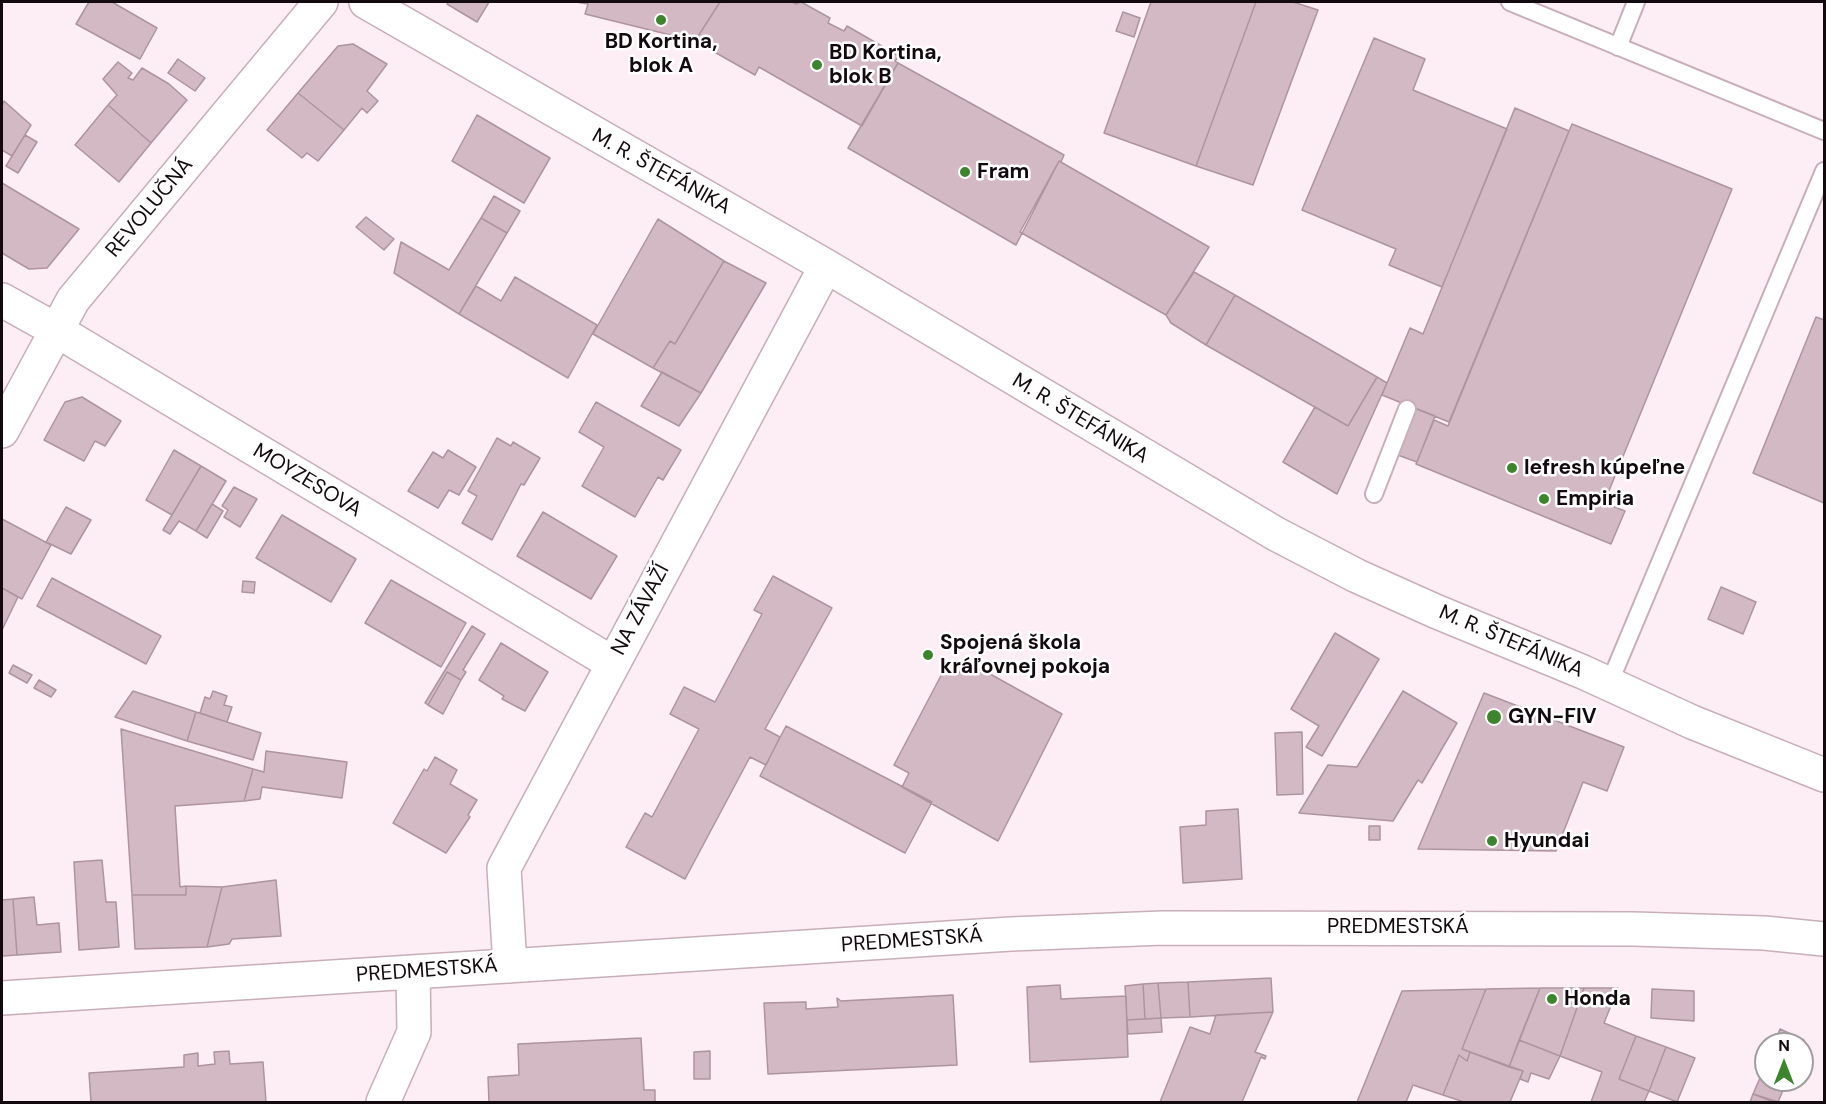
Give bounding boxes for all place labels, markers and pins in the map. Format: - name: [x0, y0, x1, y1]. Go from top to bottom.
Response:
- marker: BD Kortina, blok A: [654, 13, 668, 27]
- place label: BD Kortina, blok A: [605, 29, 717, 79]
- place label: BD Kortina, blok B: [829, 40, 942, 90]
- marker: BD Kortina, blok B: [810, 58, 824, 72]
- place label: Fram: [977, 159, 1029, 185]
- marker: Fram: [958, 165, 972, 179]
- place label: lefresh kúpeľne: [1524, 455, 1685, 481]
- marker: lefresh kúpeľne: [1505, 461, 1519, 475]
- place label: Empiria: [1556, 486, 1634, 512]
- marker: Empiria: [1537, 492, 1551, 506]
- place label: Spojená škola kráľovnej pokoja: [940, 630, 1110, 680]
- marker: Spojená škola kráľovnej pokoja: [921, 648, 935, 662]
- place label: GYN-FIV: [1508, 704, 1596, 730]
- marker: GYN-FIV: [1485, 708, 1503, 726]
- place label: Hyundai: [1504, 828, 1589, 854]
- marker: Hyundai: [1485, 834, 1499, 848]
- place label: Honda: [1564, 986, 1631, 1012]
- marker: Honda: [1545, 992, 1559, 1006]

